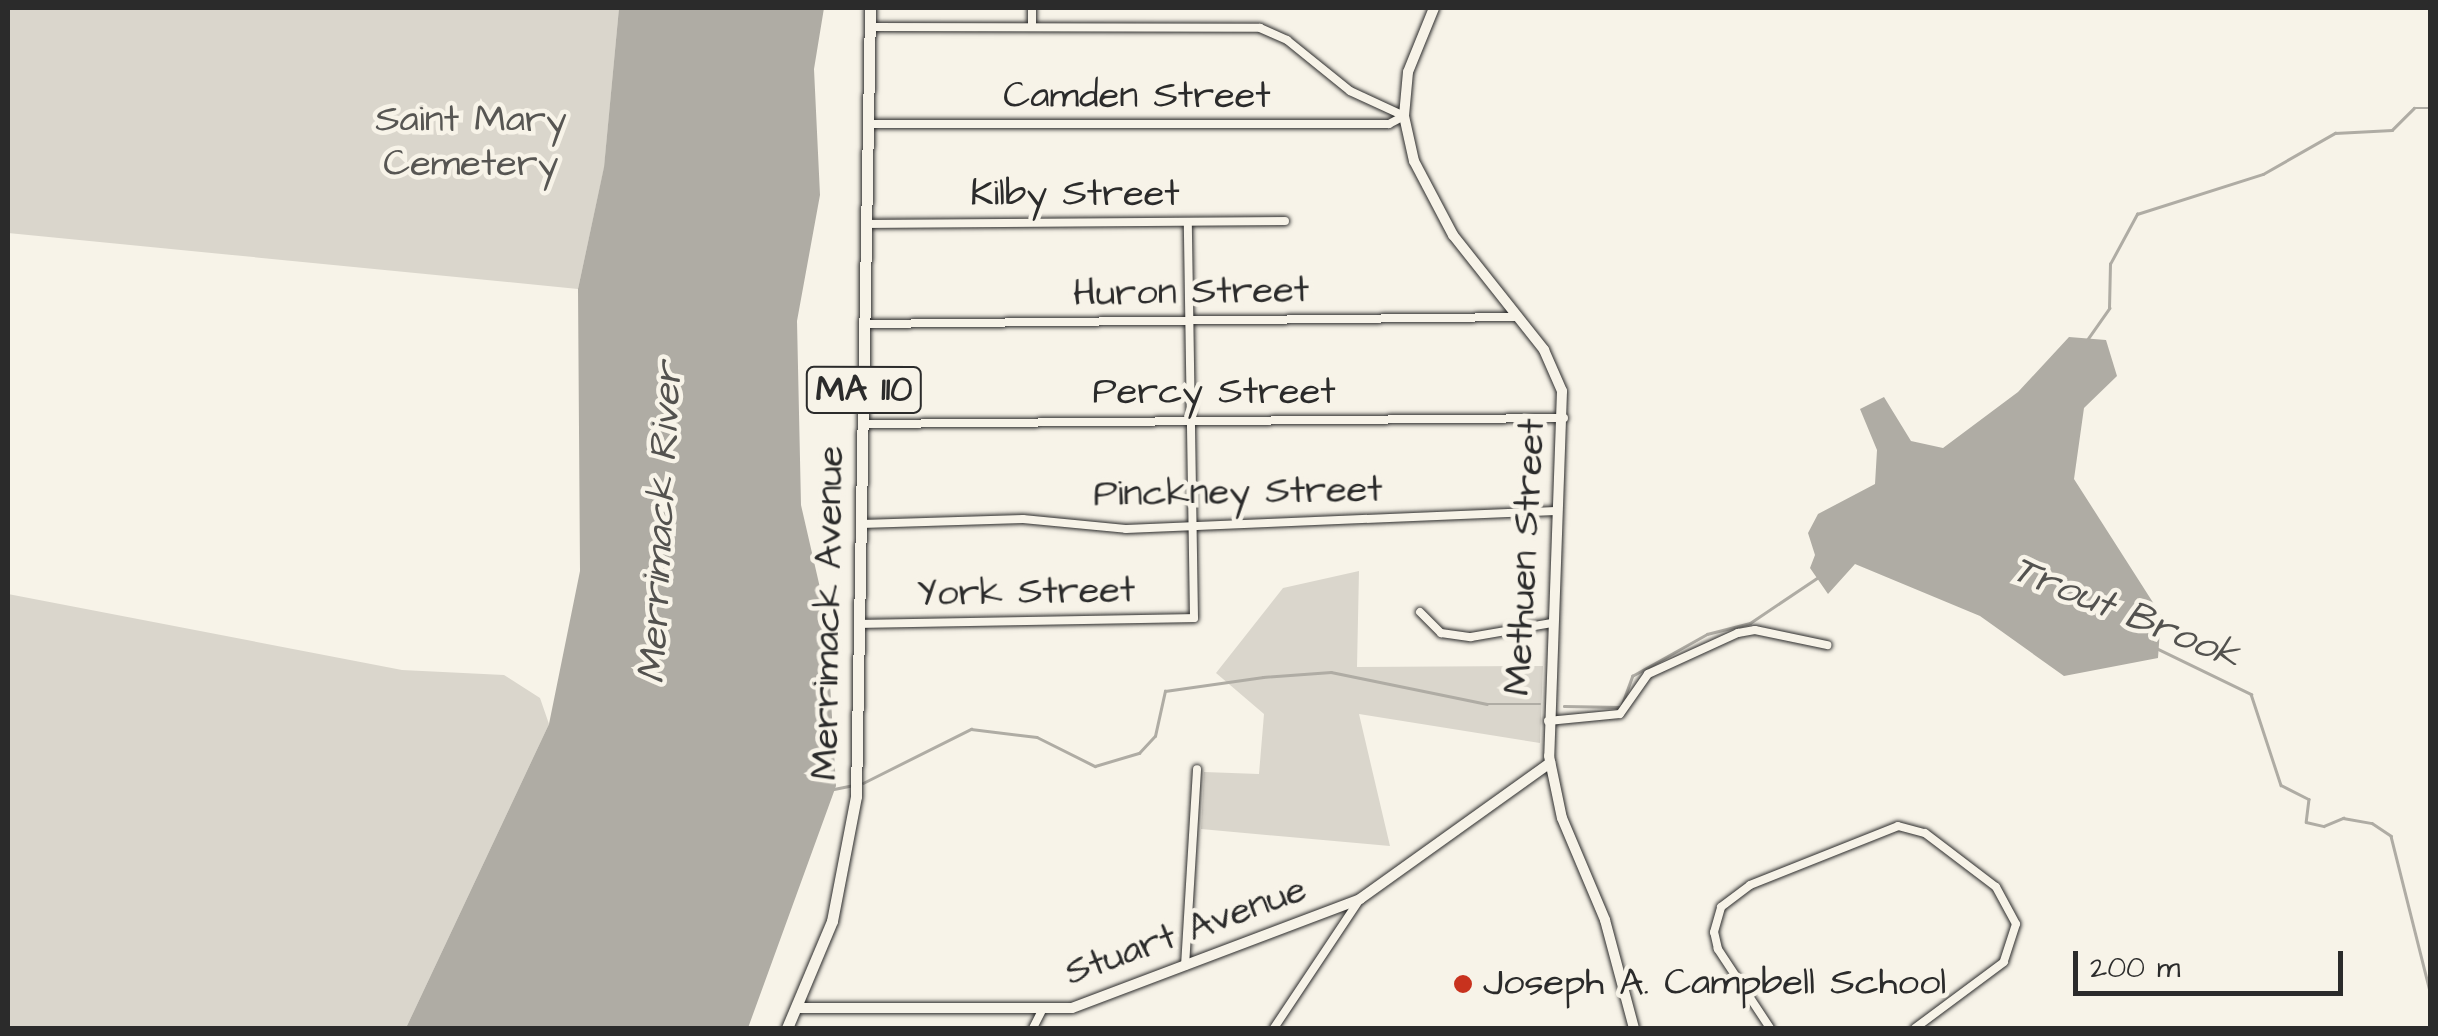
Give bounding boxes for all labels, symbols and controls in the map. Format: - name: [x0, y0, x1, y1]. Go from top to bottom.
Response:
- street label: Camden Street: [1003, 74, 1271, 120]
- park label: Saint Mary Cemetery: [375, 98, 567, 188]
- street label: Kilby Street: [970, 172, 1180, 218]
- street label: Huron Street: [1073, 268, 1309, 318]
- road number: MA 110: [804, 360, 924, 420]
- water label: Merrimack River: [629, 361, 693, 685]
- street label: Percy Street: [1092, 370, 1336, 416]
- street label: Methuen Street: [1496, 417, 1556, 697]
- street label: Merrimack Avenue: [803, 445, 855, 781]
- street label: Pinckney Street: [1093, 468, 1383, 518]
- water label: Trout Brook: [2005, 545, 2247, 681]
- street label: York Street: [916, 568, 1136, 618]
- street label: Stuart Avenue: [1059, 867, 1313, 997]
- scale bar: [2078, 931, 2348, 993]
- text: 200 m: [2090, 947, 2180, 989]
- place label: Joseph A. Campbell School: [1483, 961, 1946, 1007]
- marker: Joseph A. Campbell School: [1452, 973, 1474, 995]

